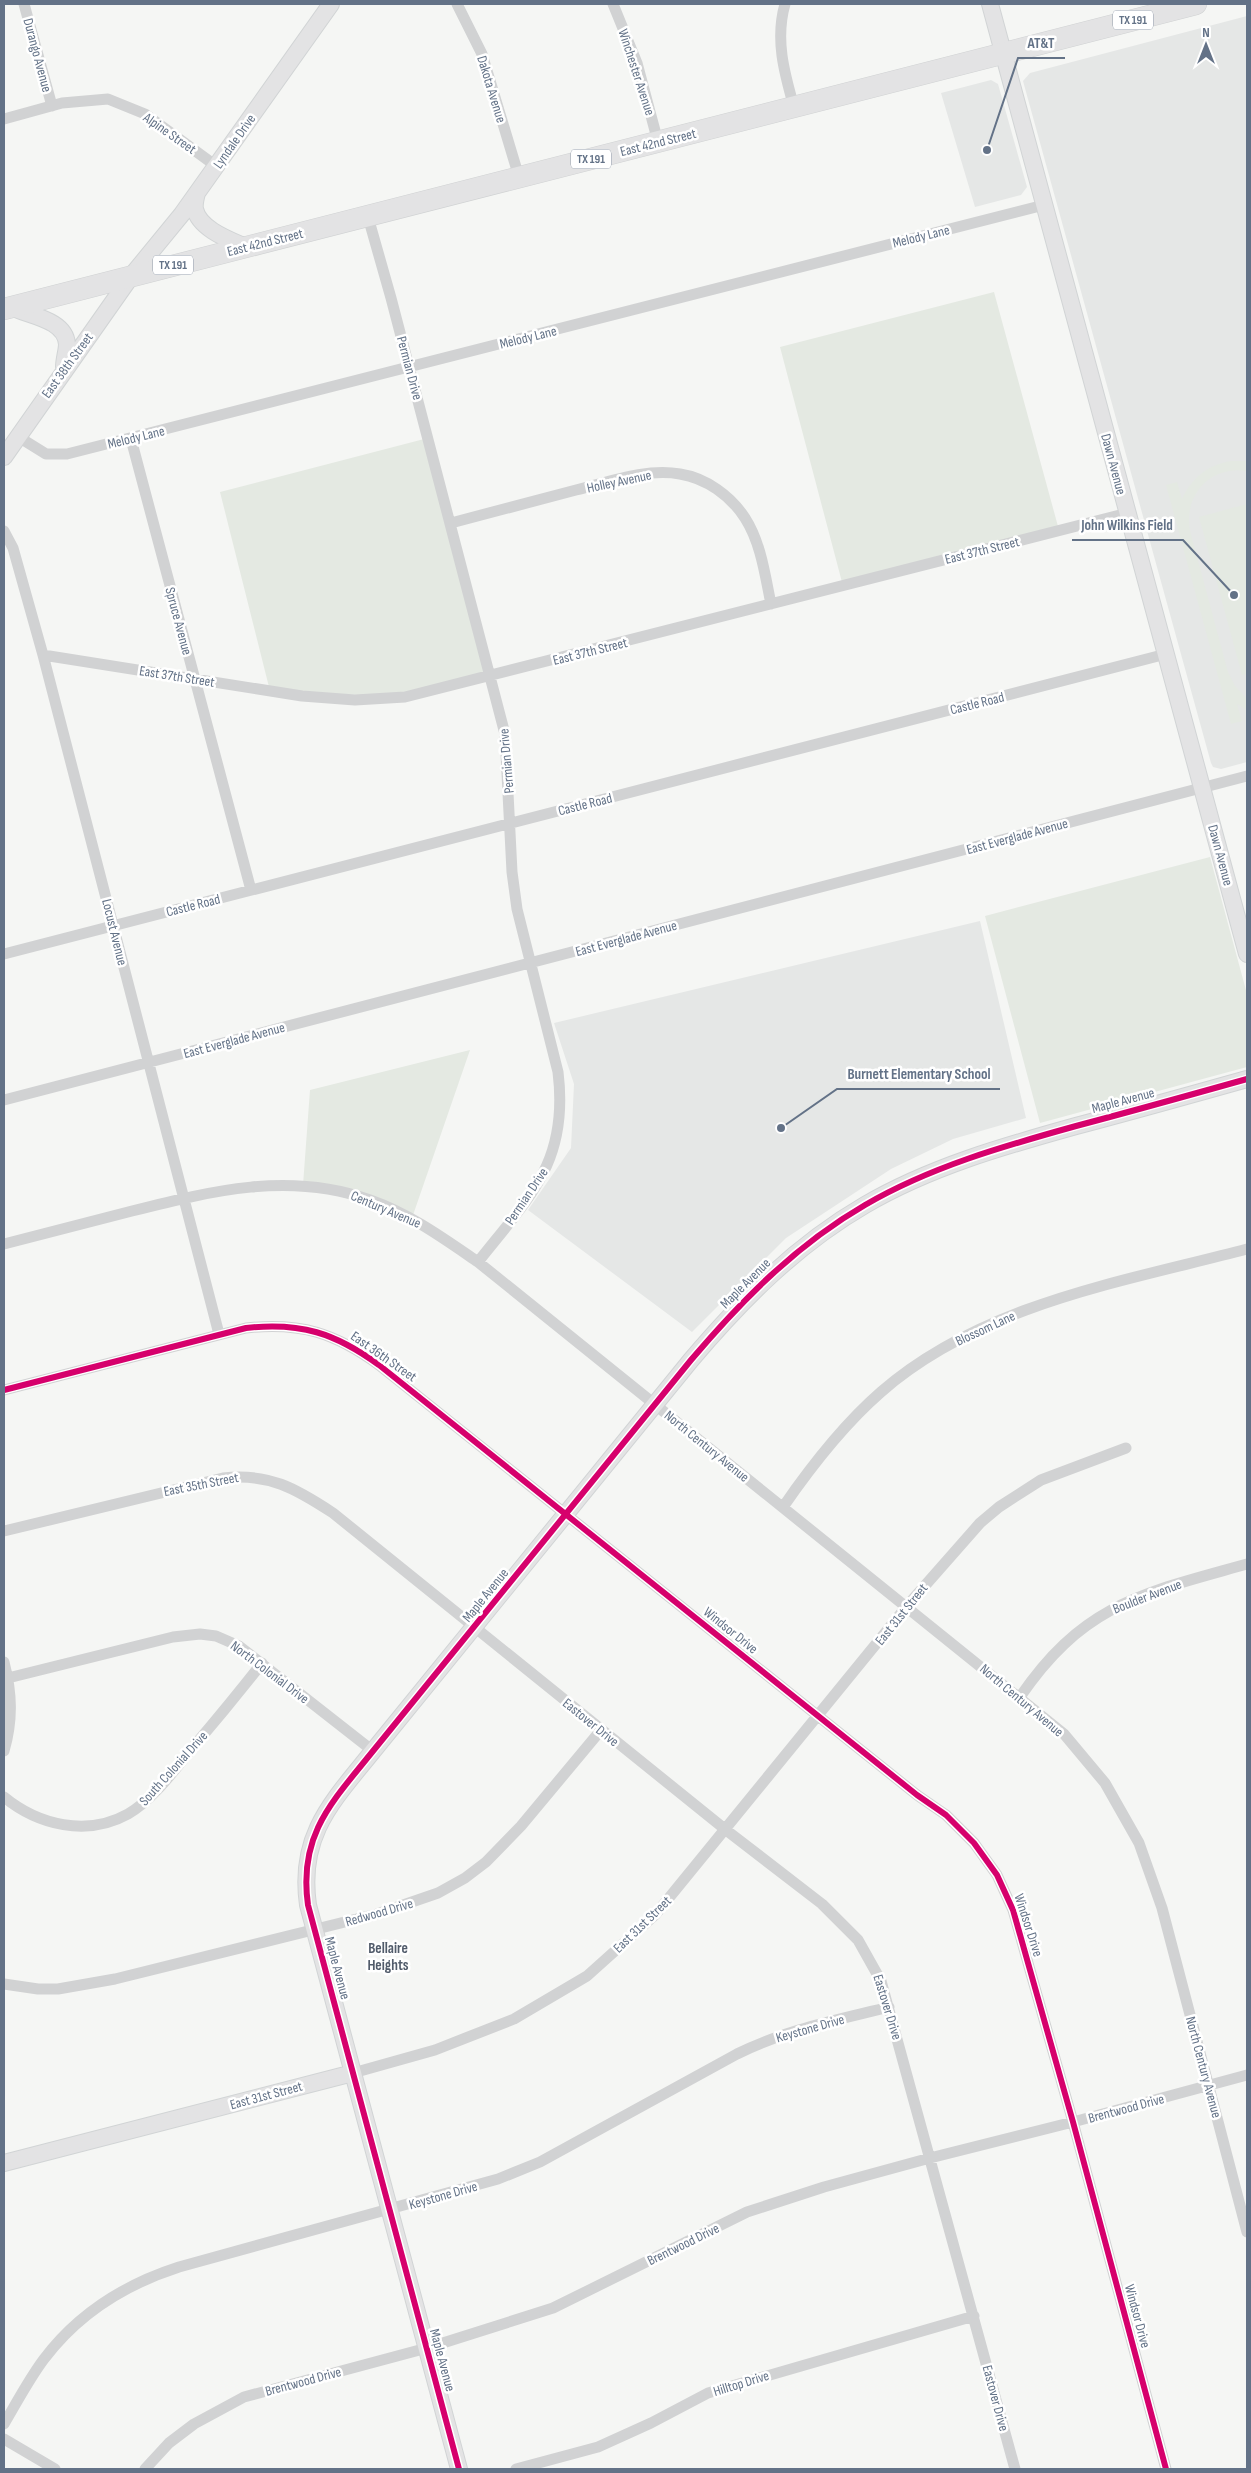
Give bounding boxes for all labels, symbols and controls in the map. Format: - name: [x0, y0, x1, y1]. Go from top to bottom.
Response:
- road number: TX 191: [1113, 10, 1153, 30]
- street label: Durango Avenue: [20, 16, 56, 94]
- north arrow: [1181, 20, 1231, 70]
- text: N: [1202, 24, 1210, 41]
- street label: Winchester Avenue: [615, 27, 659, 118]
- callout: AT&T: [1018, 28, 1065, 58]
- text: AT&T: [1026, 34, 1055, 53]
- street label: Dakota Avenue: [473, 54, 510, 125]
- street label: Alpine Street: [139, 109, 199, 158]
- street label: Lyndale Drive: [210, 111, 259, 172]
- street label: East 42nd Street: [618, 125, 698, 160]
- road number: TX 191: [571, 150, 611, 168]
- street label: Melody Lane: [891, 221, 951, 252]
- street label: East 42nd Street: [225, 225, 305, 260]
- road number: TX 191: [153, 256, 193, 274]
- street label: Melody Lane: [498, 322, 558, 353]
- street label: East 38th Street: [38, 329, 97, 401]
- street label: Permian Drive: [393, 334, 426, 402]
- street label: Melody Lane: [106, 422, 166, 453]
- street label: Dawn Avenue: [1097, 432, 1130, 496]
- street label: Holley Avenue: [585, 466, 653, 497]
- callout: John Wilkins Field: [1072, 510, 1183, 540]
- text: John Wilkins Field: [1080, 516, 1173, 535]
- street label: East 37th Street: [943, 533, 1021, 568]
- street label: Spruce Avenue: [161, 585, 196, 657]
- street label: East 37th Street: [551, 634, 629, 669]
- street label: East 37th Street: [138, 662, 216, 691]
- street label: Castle Road: [948, 689, 1006, 718]
- street label: Permian Drive: [495, 728, 518, 794]
- street label: Castle Road: [556, 790, 614, 819]
- street label: East Everglade Avenue: [965, 815, 1070, 858]
- street label: Dawn Avenue: [1204, 823, 1237, 887]
- street label: Castle Road: [164, 891, 222, 920]
- street label: Locust Avenue: [98, 897, 131, 967]
- street label: East Everglade Avenue: [574, 917, 679, 960]
- street label: East Everglade Avenue: [182, 1019, 287, 1062]
- callout: Burnett Elementary School: [837, 1059, 1000, 1089]
- text: Burnett Elementary School: [847, 1065, 991, 1084]
- street label: Maple Avenue: [1090, 1084, 1156, 1117]
- street label: Permian Drive: [501, 1164, 552, 1228]
- street label: Century Avenue: [348, 1187, 423, 1232]
- street label: Maple Avenue: [717, 1255, 774, 1312]
- street label: Blossom Lane: [953, 1307, 1018, 1350]
- street label: East 36th Street: [348, 1328, 420, 1385]
- street label: North Century Avenue: [661, 1407, 752, 1486]
- street label: East 35th Street: [162, 1469, 240, 1500]
- street label: Maple Avenue: [459, 1565, 512, 1626]
- street label: Boulder Avenue: [1110, 1576, 1184, 1617]
- street label: East 31st Street: [871, 1580, 931, 1649]
- street label: Windsor Drive: [700, 1603, 761, 1657]
- street label: North Colonial Drive: [227, 1637, 312, 1707]
- street label: North Century Avenue: [976, 1660, 1067, 1740]
- street label: Eastover Drive: [559, 1695, 622, 1750]
- street label: South Colonial Drive: [136, 1728, 211, 1809]
- street label: East 31st Street: [610, 1892, 675, 1956]
- street label: Windsor Drive: [1010, 1892, 1047, 1959]
- street label: Redwood Drive: [343, 1895, 415, 1930]
- street label: Maple Avenue: [321, 1935, 354, 2001]
- district label: Bellaire Heights: [367, 1939, 409, 1975]
- street label: Eastover Drive: [870, 1972, 906, 2042]
- street label: Keystone Drive: [774, 2011, 846, 2046]
- street label: North Century Avenue: [1182, 2015, 1225, 2120]
- street label: East 31st Street: [228, 2078, 304, 2113]
- street label: Brentwood Drive: [1086, 2090, 1166, 2127]
- street label: Keystone Drive: [407, 2178, 479, 2213]
- street label: Brentwood Drive: [644, 2220, 722, 2269]
- street label: Windsor Drive: [1121, 2282, 1154, 2350]
- street label: Maple Avenue: [426, 2327, 459, 2393]
- street label: Brentwood Drive: [263, 2363, 343, 2400]
- street label: Eastover Drive: [979, 2363, 1012, 2433]
- street label: Hilltop Drive: [711, 2367, 771, 2400]

